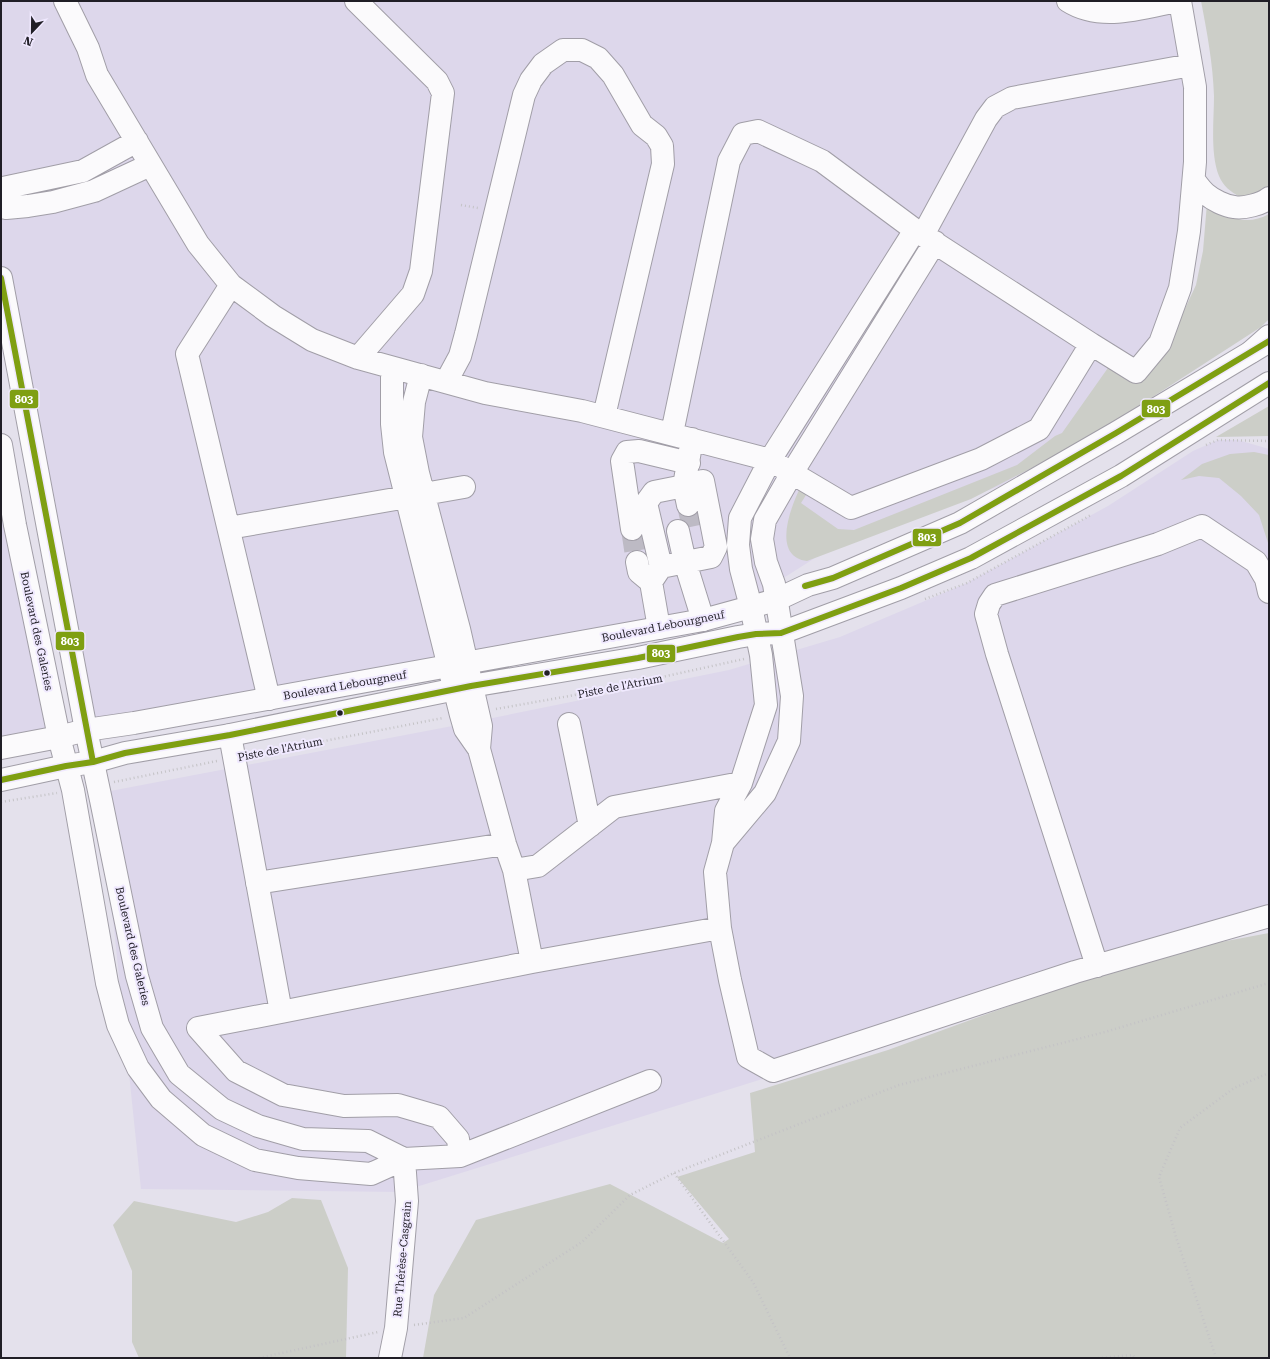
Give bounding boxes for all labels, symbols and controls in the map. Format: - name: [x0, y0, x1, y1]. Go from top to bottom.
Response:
- north arrow: [12, 12, 52, 52]
- text: N: [22, 33, 35, 48]
- line badge: 803: [9, 389, 39, 409]
- text: 803: [15, 393, 33, 406]
- line badge: 803: [1141, 399, 1171, 418]
- text: 803: [1147, 403, 1165, 416]
- line badge: 803: [912, 528, 942, 547]
- text: 803: [918, 531, 936, 544]
- street label: Boulevard des Galeries: [18, 570, 55, 692]
- street label: Boulevard Lebourgneuf: [600, 608, 726, 645]
- line badge: 803: [55, 631, 85, 651]
- text: 803: [61, 635, 79, 648]
- line badge: 803: [646, 644, 676, 663]
- text: 803: [652, 647, 670, 660]
- street label: Boulevard Lebourgneuf: [282, 668, 409, 703]
- unlabelled marker: [542, 668, 552, 678]
- street label: Piste de l'Atrium: [577, 672, 664, 701]
- unlabelled marker: [335, 708, 345, 718]
- street label: Piste de l'Atrium: [237, 735, 324, 764]
- street label: Boulevard des Galeries: [113, 886, 152, 1007]
- street label: Rue Thérèse-Casgrain: [391, 1200, 414, 1318]

